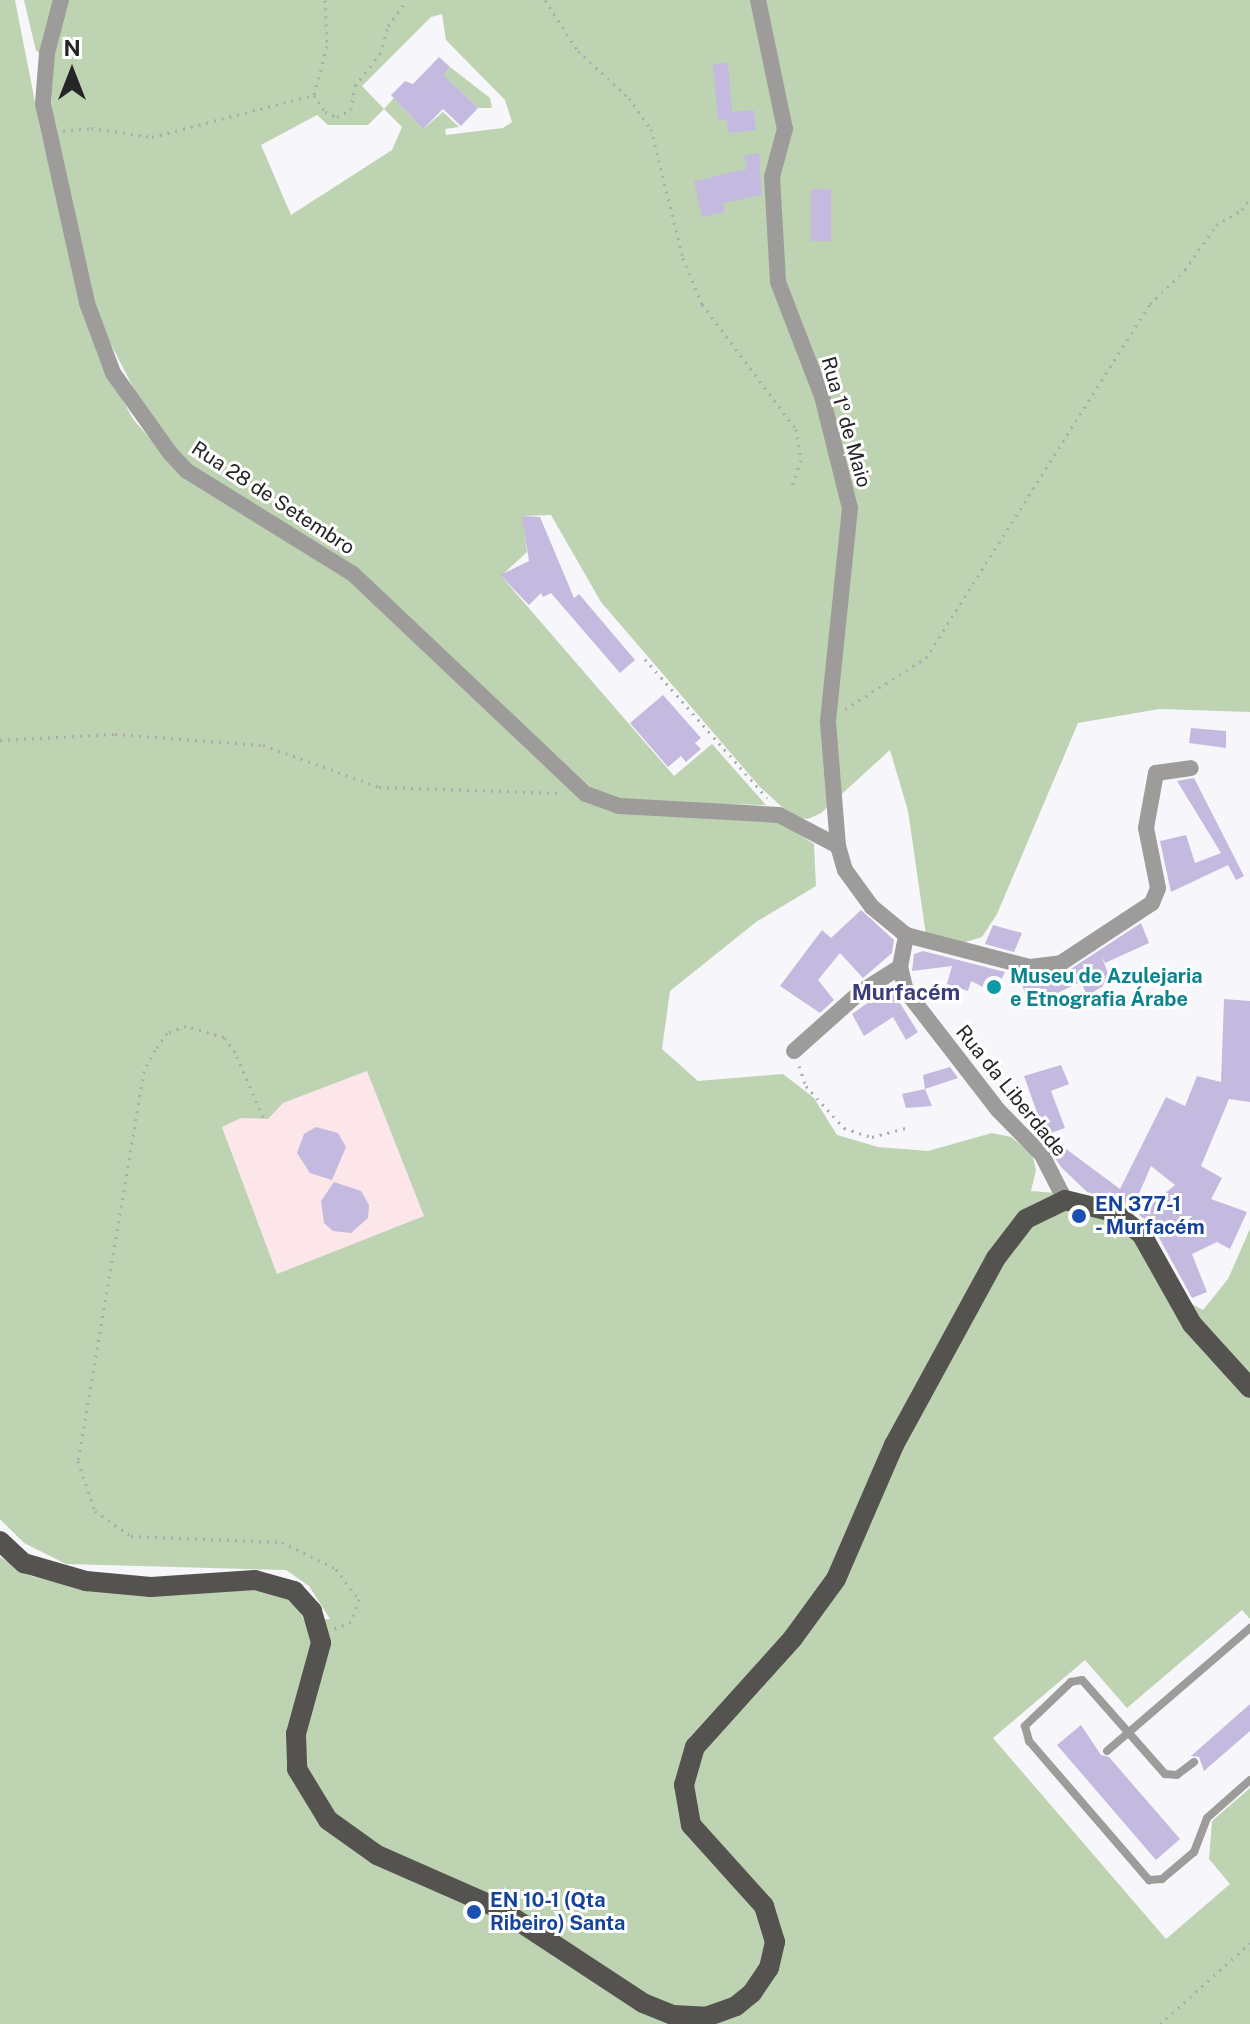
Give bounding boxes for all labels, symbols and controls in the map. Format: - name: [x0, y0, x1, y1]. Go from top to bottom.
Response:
- north arrow: [32, 32, 112, 112]
- text: N: [63, 35, 81, 61]
- street label: Rua 1º de Maio: [816, 354, 876, 490]
- street label: Rua 28 de Setembro: [187, 436, 359, 560]
- place label: Museu de Azulejaria e Etnografia Árabe: [1010, 964, 1203, 1011]
- marker: Museu de Azulejaria e Etnografia Árabe: [985, 978, 1003, 996]
- district label: Murfacém: [852, 980, 960, 1006]
- street label: Rua da Liberdade: [951, 1020, 1071, 1162]
- place label: EN 377-1 - Murfacém: [1095, 1192, 1206, 1239]
- marker: EN 377-1 - Murfacém: [1070, 1207, 1088, 1225]
- place label: EN 10-1 (Qta Ribeiro) Santa: [490, 1888, 625, 1935]
- marker: EN 10-1 (Qta Ribeiro) Santa: [465, 1903, 483, 1921]

